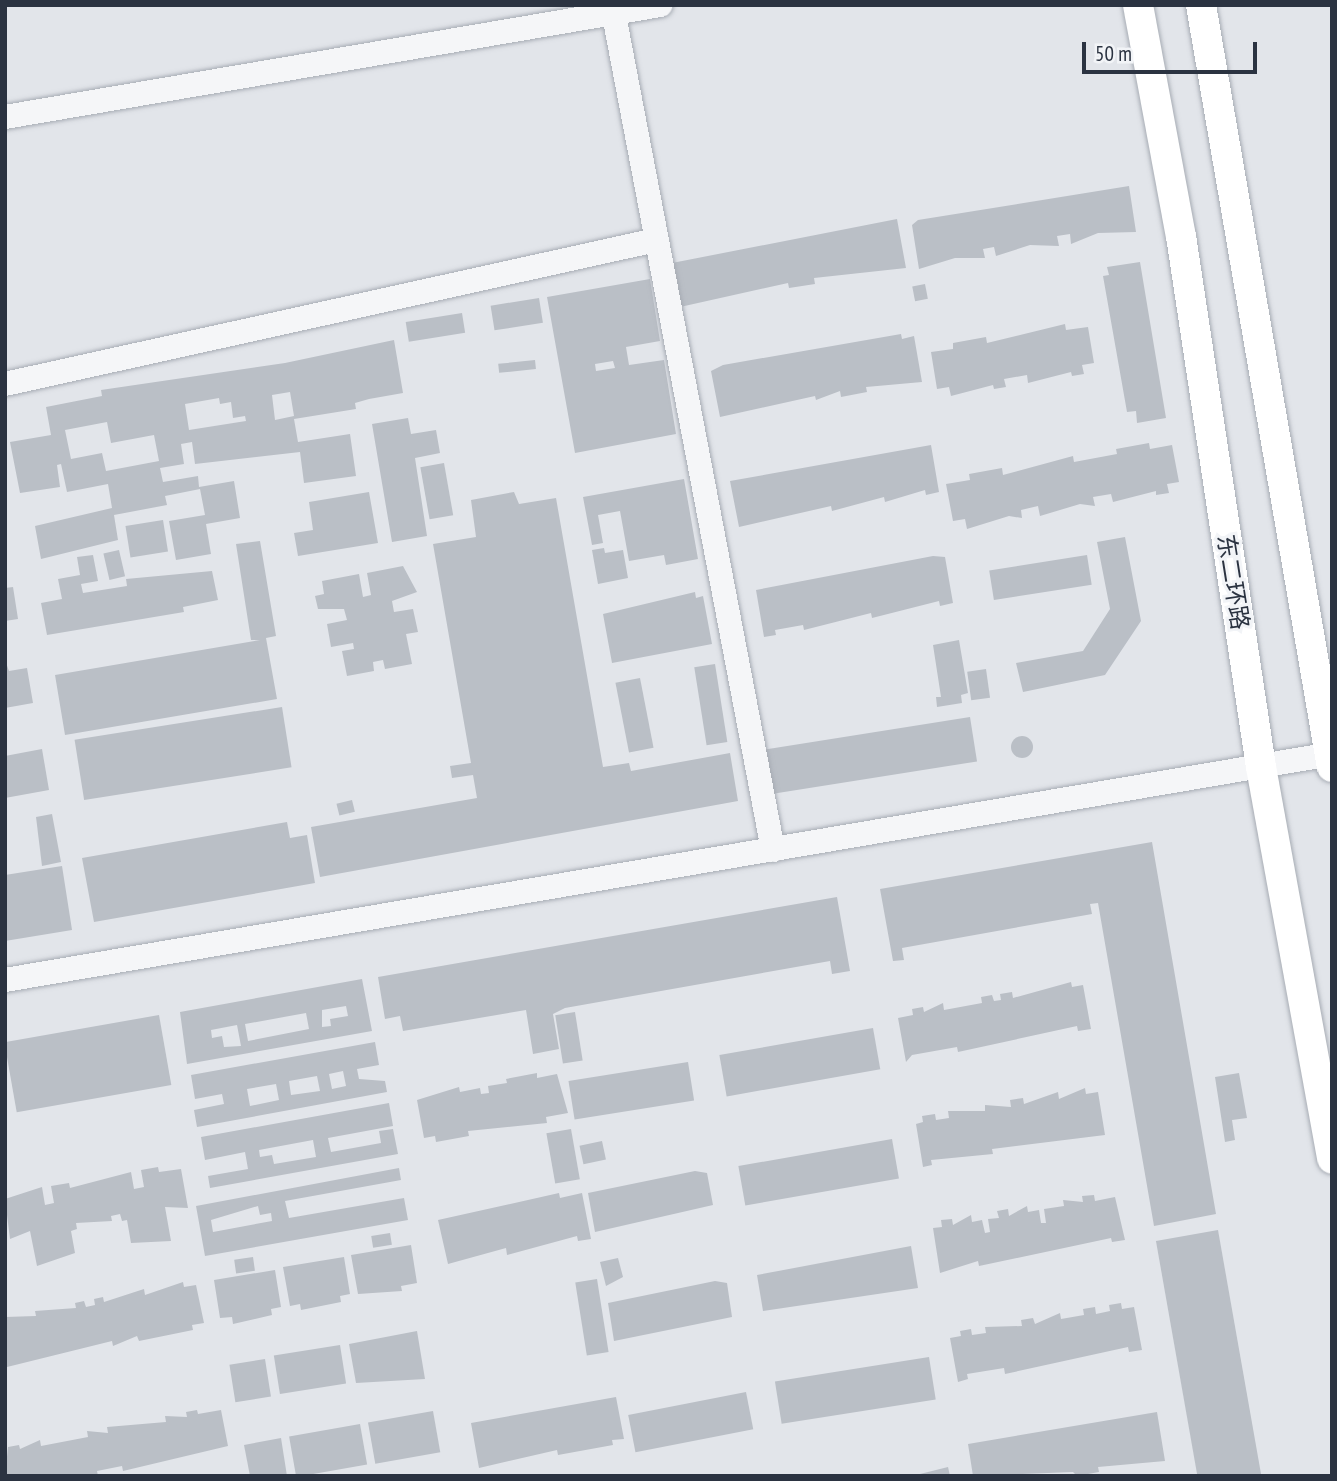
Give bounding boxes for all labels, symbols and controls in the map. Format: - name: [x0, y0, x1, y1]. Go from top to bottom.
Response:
- scale bar: [1085, 28, 1260, 72]
- text: 50 m: [1095, 40, 1132, 67]
- street label: 东二环路: [1211, 532, 1255, 632]

